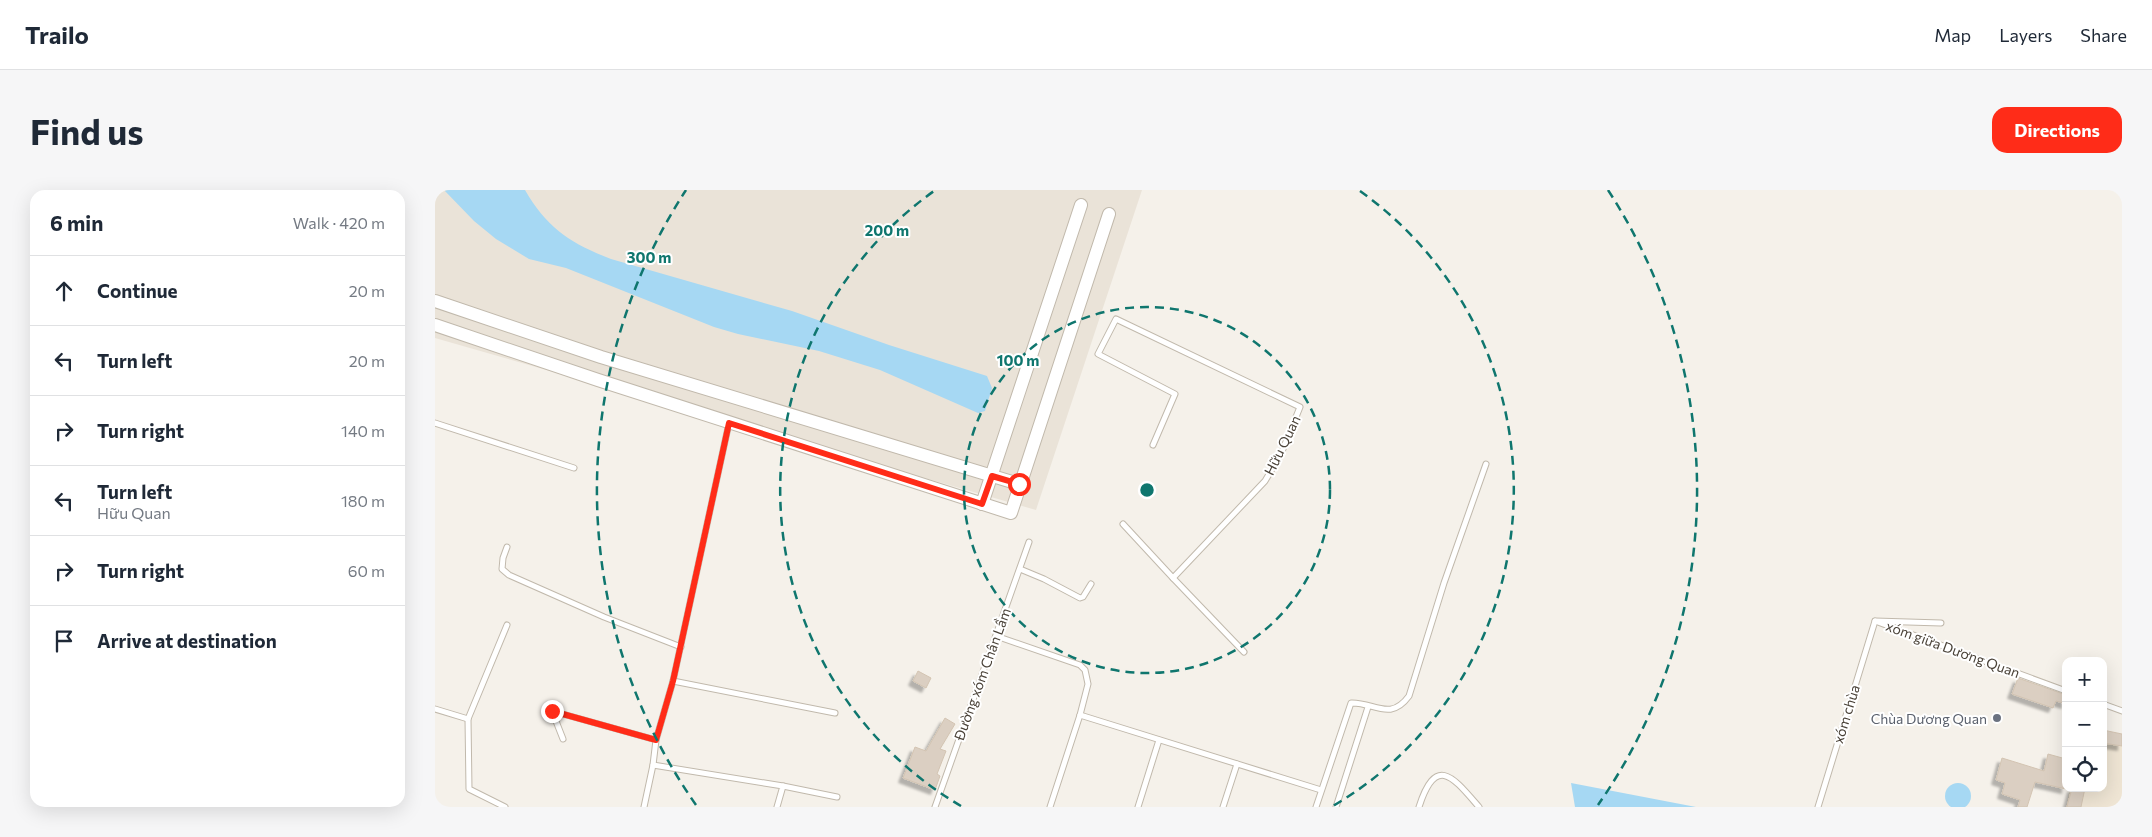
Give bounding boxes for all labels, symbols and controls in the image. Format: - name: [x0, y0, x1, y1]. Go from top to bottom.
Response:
- text: Trailo: [25, 20, 89, 49]
- text: Map: [1934, 24, 1971, 46]
- text: Layers: [1999, 24, 2052, 46]
- text: Share: [2080, 24, 2127, 46]
- button: Directions: [1992, 107, 2122, 153]
- text: Find us: [30, 109, 144, 152]
- text: 6 min: [50, 210, 103, 235]
- text: Walk · 420 m: [293, 213, 385, 232]
- text: 200 m: [865, 221, 909, 239]
- text: 300 m: [627, 248, 671, 266]
- icon: ahead: [50, 277, 78, 305]
- text: Continue: [97, 279, 177, 302]
- text: 20 m: [349, 281, 385, 300]
- icon: left: [50, 347, 78, 375]
- text: Turn left: [97, 349, 172, 372]
- text: 20 m: [349, 351, 385, 370]
- text: 100 m: [997, 351, 1039, 369]
- street label: Hữu Quan: [1260, 412, 1304, 478]
- icon: right: [50, 417, 78, 445]
- text: Turn right: [97, 419, 184, 442]
- text: 140 m: [341, 421, 385, 440]
- route start: [1008, 473, 1031, 496]
- text: Turn left: [97, 480, 172, 503]
- centre of rings: [1138, 481, 1156, 499]
- icon: left: [50, 487, 78, 515]
- text: 180 m: [341, 491, 385, 510]
- text: Hữu Quan: [97, 503, 171, 522]
- icon: right: [50, 557, 78, 585]
- text: Turn right: [97, 559, 184, 582]
- text: 60 m: [348, 561, 385, 580]
- street label: Đường xóm Chân Lầm: [950, 605, 1014, 744]
- street label: xóm giữa Dương Quan: [1884, 617, 2022, 681]
- icon: arrive: [50, 627, 78, 655]
- text: Arrive at destination: [97, 629, 277, 652]
- map controls: [2062, 657, 2107, 792]
- button: +: [2062, 657, 2107, 702]
- street label: xóm chùa: [1829, 683, 1863, 745]
- route end: [541, 700, 564, 723]
- button: −: [2062, 702, 2107, 747]
- place label: Chùa Dương Quan: [1871, 710, 1987, 727]
- marker: Chùa Dương Quan: [1991, 712, 2003, 724]
- button: locate: [2062, 747, 2107, 792]

